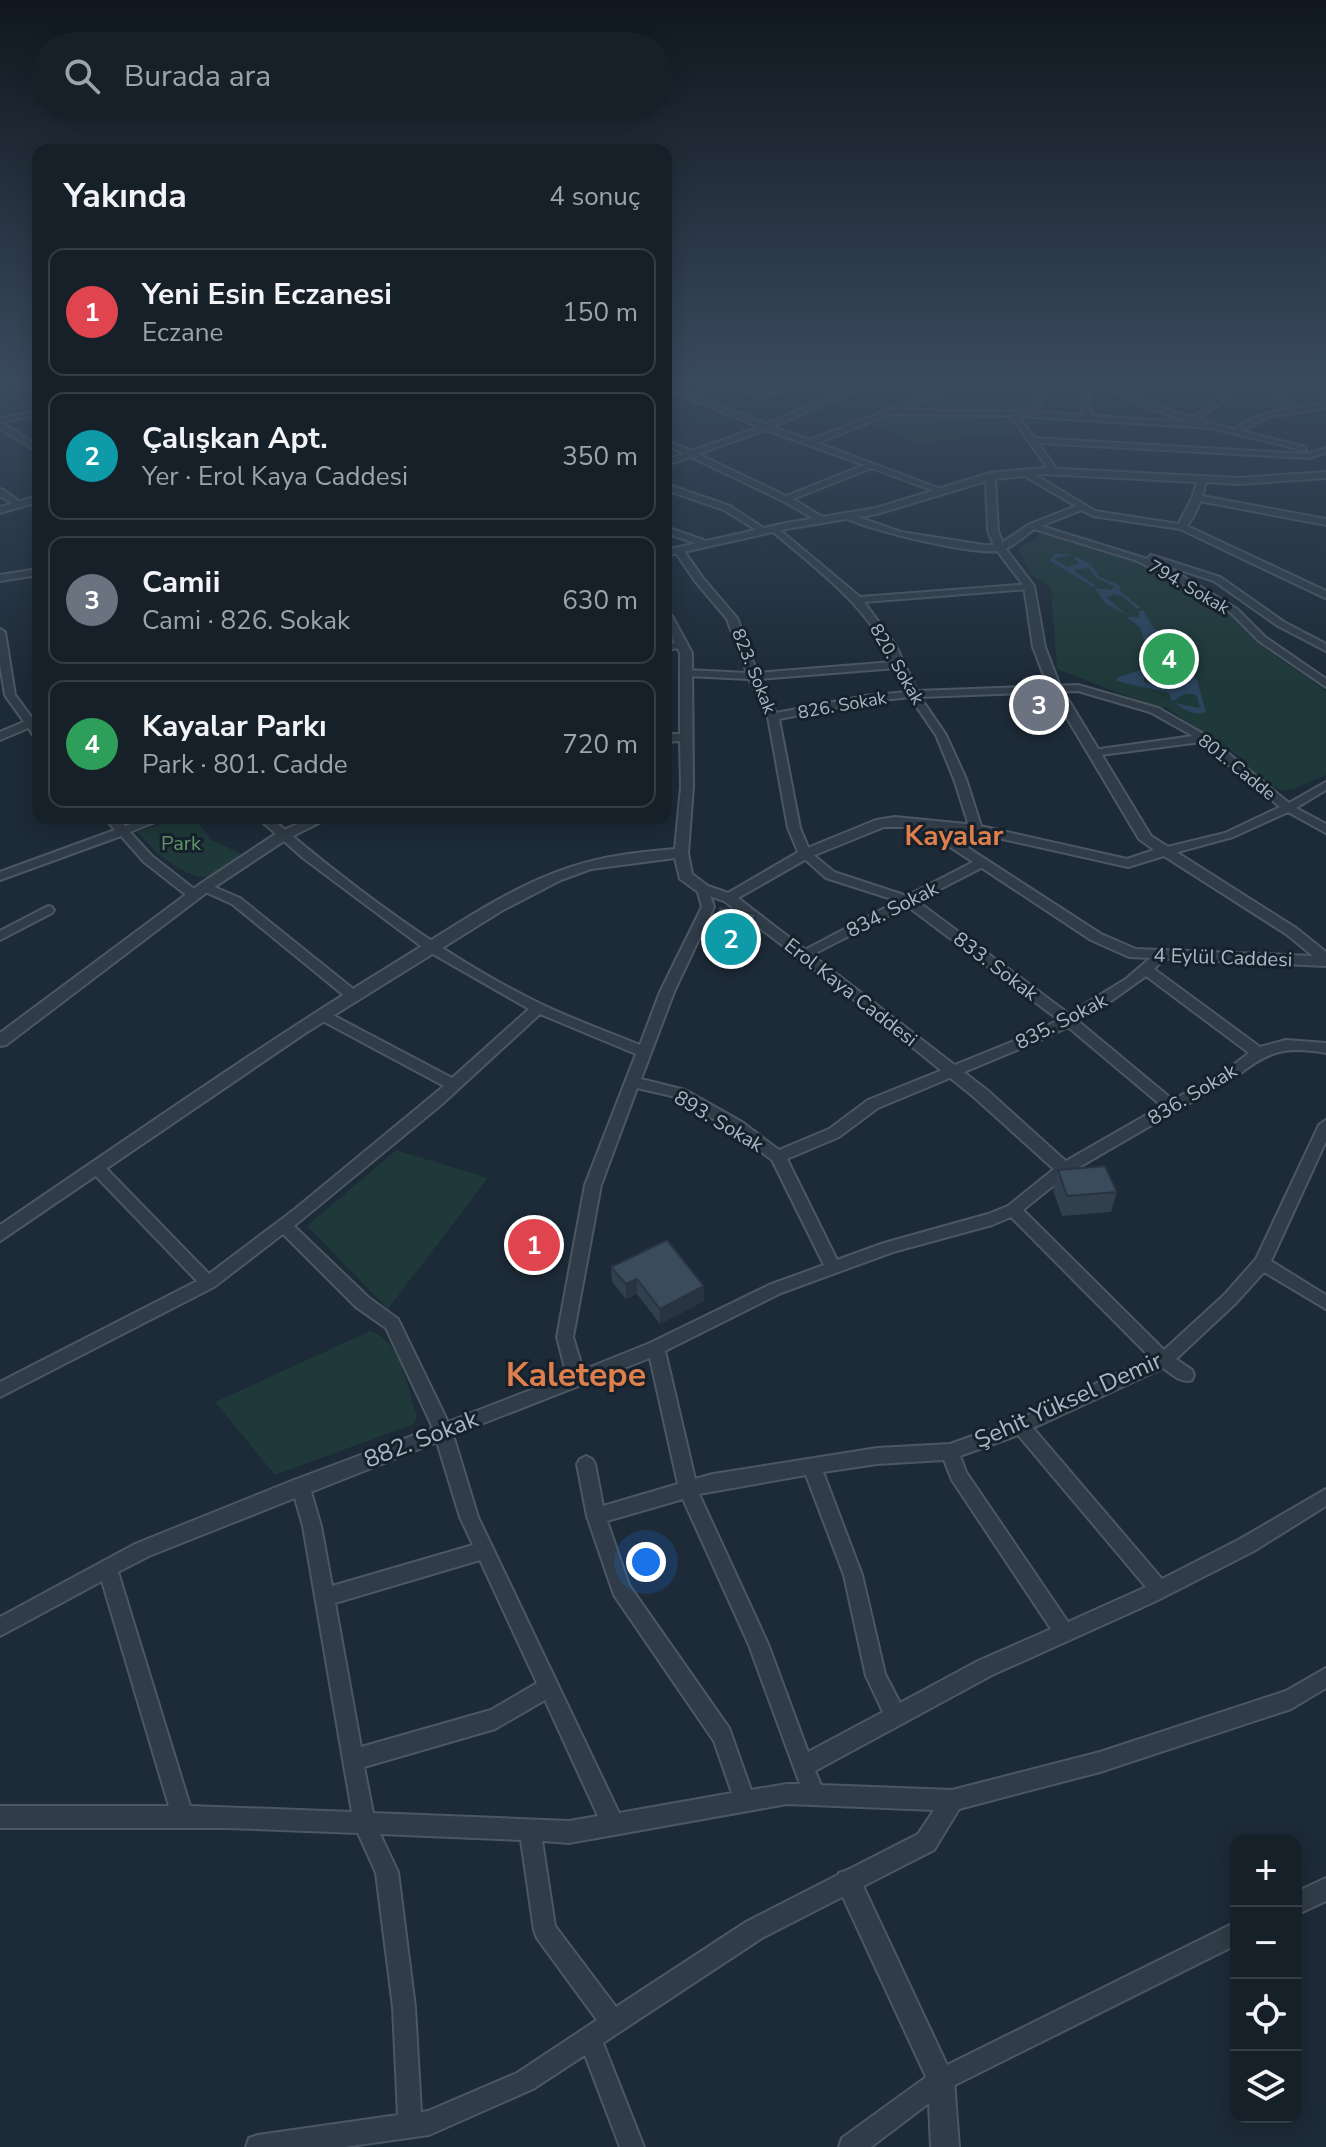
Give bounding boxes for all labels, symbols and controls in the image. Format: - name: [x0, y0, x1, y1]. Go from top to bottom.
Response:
- search box: [32, 32, 672, 120]
- icon: search: [60, 54, 104, 98]
- text: Burada ara: [124, 56, 271, 97]
- text: Yakında: [64, 173, 187, 219]
- text: 4 sonuç: [549, 179, 640, 214]
- text: Yeni Esin Eczanesi: [142, 274, 392, 315]
- text: 1: [84, 295, 100, 330]
- text: 150 m: [562, 295, 638, 330]
- text: Eczane: [142, 315, 223, 350]
- text: Çalışkan Apt.: [142, 418, 328, 459]
- text: 2: [84, 439, 100, 474]
- text: 350 m: [562, 439, 638, 474]
- text: Yer · Erol Kaya Caddesi: [142, 459, 408, 494]
- street label: 794. Sokak: [1144, 554, 1235, 620]
- text: Camii: [142, 562, 220, 603]
- text: 3: [84, 583, 100, 618]
- text: 630 m: [562, 583, 638, 618]
- text: Cami · 826. Sokak: [142, 603, 350, 638]
- street label: 820. Sokak: [864, 619, 930, 710]
- street label: 823. Sokak: [726, 625, 782, 718]
- pin: 4: [1143, 629, 1195, 689]
- pin: 3: [1013, 675, 1065, 735]
- street label: 826. Sokak: [796, 685, 889, 725]
- text: Kayalar Parkı: [142, 706, 327, 747]
- text: 4: [84, 727, 100, 762]
- text: 720 m: [562, 727, 638, 762]
- street label: 801. Cadde: [1193, 728, 1281, 806]
- text: Park · 801. Cadde: [142, 747, 348, 782]
- district label: Kayalar: [905, 817, 1003, 855]
- park label: Park: [161, 830, 202, 857]
- street label: 834. Sokak: [842, 874, 944, 944]
- pin: 2: [705, 909, 757, 969]
- street label: 833. Sokak: [948, 926, 1044, 1008]
- street label: Erol Kaya Caddesi: [779, 932, 923, 1053]
- street label: 4 Eylül Caddesi: [1153, 942, 1293, 973]
- street label: 835. Sokak: [1011, 986, 1113, 1056]
- street label: 836. Sokak: [1143, 1057, 1243, 1132]
- street label: 893. Sokak: [669, 1084, 769, 1159]
- pin: 1: [508, 1215, 560, 1275]
- street label: Şehit Yüksel Demir: [969, 1344, 1167, 1456]
- district label: Kaletepe: [506, 1352, 646, 1398]
- street label: 882. Sokak: [359, 1402, 483, 1475]
- your location: [626, 1542, 666, 1582]
- map controls: [1230, 1835, 1302, 2123]
- button: +: [1230, 1835, 1302, 1907]
- button: −: [1230, 1907, 1302, 1979]
- button: locate: [1230, 1979, 1302, 2051]
- button: layers: [1230, 2051, 1302, 2123]

